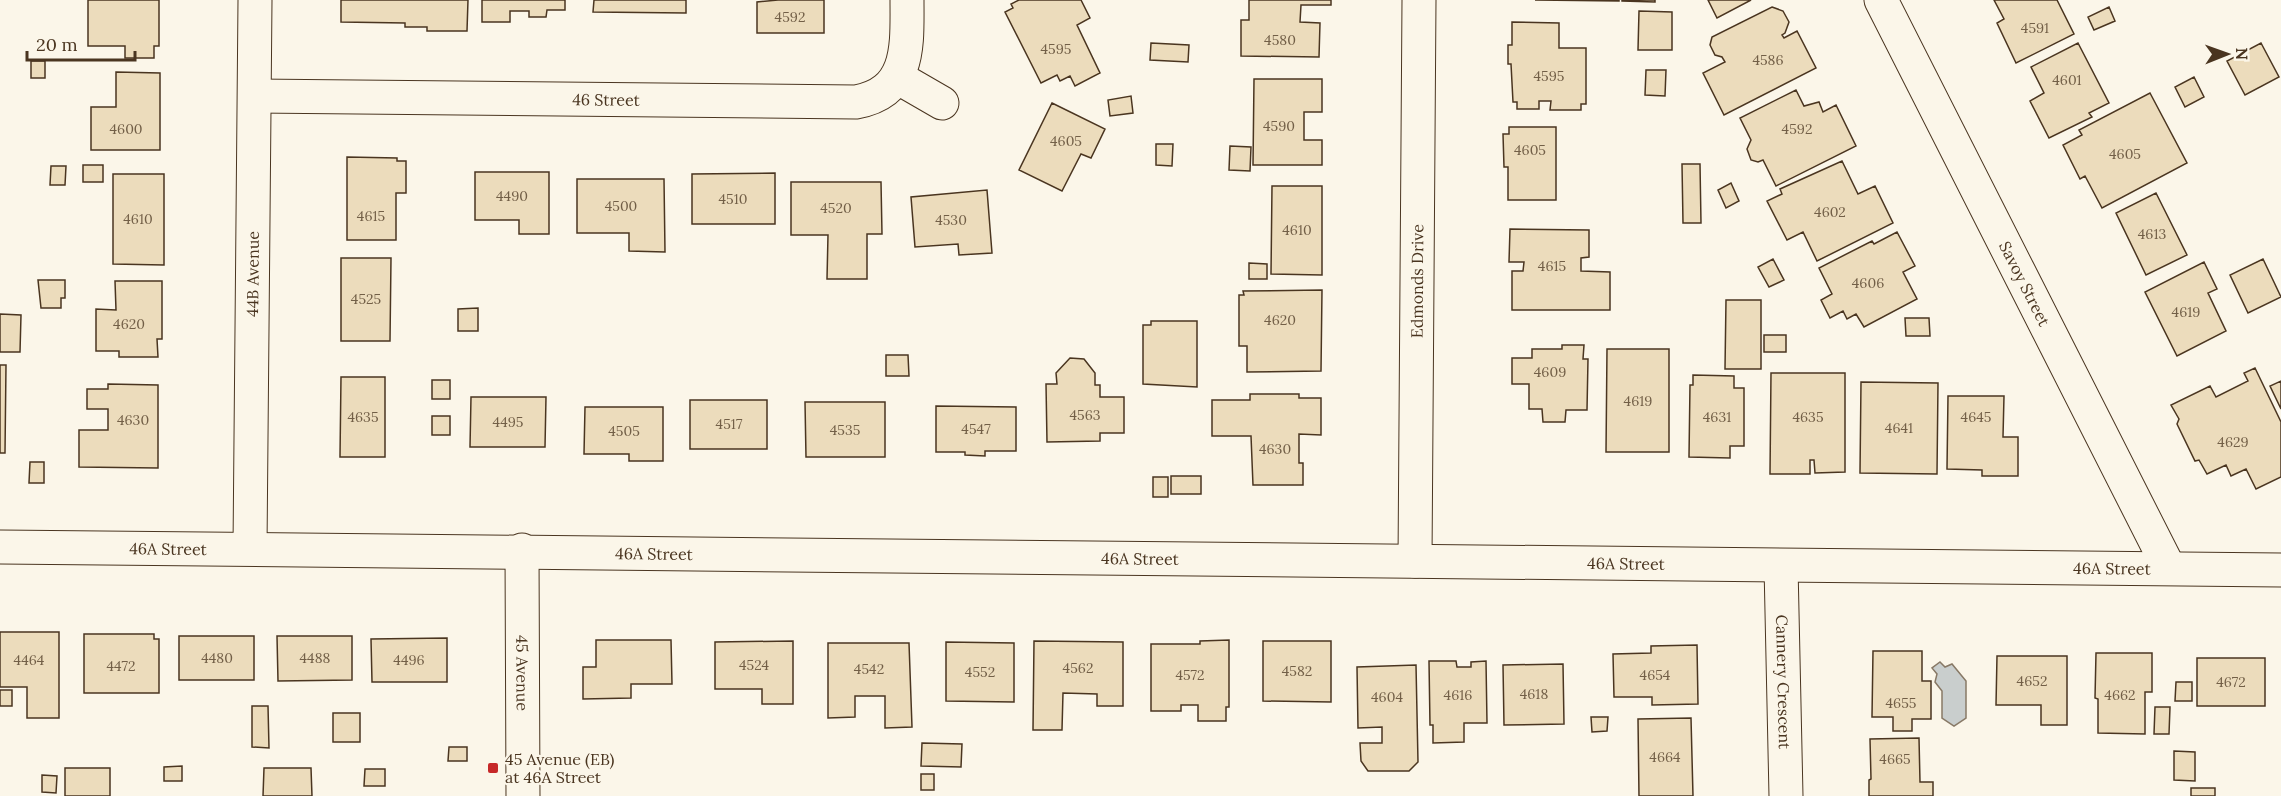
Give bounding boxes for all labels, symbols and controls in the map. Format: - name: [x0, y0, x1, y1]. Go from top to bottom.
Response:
- house number: 4592: [775, 8, 805, 26]
- house number: 4591: [2021, 19, 2049, 37]
- scale bar: [27, 24, 135, 62]
- north arrow: [2197, 24, 2257, 84]
- house number: 4580: [1264, 31, 1296, 49]
- text: 20 m: [36, 33, 78, 56]
- house number: 4595: [1041, 40, 1071, 58]
- text: N: [2232, 47, 2252, 60]
- house number: 4586: [1752, 51, 1784, 69]
- house number: 4595: [1534, 67, 1564, 85]
- house number: 4601: [2052, 71, 2082, 89]
- street label: 46 Street: [572, 89, 641, 110]
- house number: 4590: [1263, 117, 1295, 135]
- house number: 4600: [109, 120, 143, 138]
- house number: 4592: [1782, 120, 1812, 138]
- house number: 4605: [1050, 132, 1082, 150]
- house number: 4605: [1514, 141, 1546, 159]
- house number: 4605: [2109, 145, 2141, 163]
- house number: 4490: [496, 187, 528, 205]
- house number: 4510: [718, 190, 748, 208]
- house number: 4500: [605, 197, 637, 215]
- house number: 4520: [820, 199, 852, 217]
- house number: 4602: [1814, 203, 1846, 221]
- house number: 4615: [357, 207, 385, 225]
- house number: 4610: [123, 210, 153, 228]
- house number: 4530: [935, 211, 967, 229]
- house number: 4610: [1282, 221, 1312, 239]
- street label: Edmonds Drive: [1407, 224, 1427, 338]
- house number: 4613: [2138, 225, 2166, 243]
- street label: 44B Avenue: [242, 231, 263, 317]
- street label: Savoy Street: [1995, 238, 2055, 330]
- house number: 4615: [1538, 257, 1566, 275]
- house number: 4606: [1852, 274, 1884, 292]
- house number: 4525: [351, 290, 381, 308]
- house number: 4619: [2172, 303, 2200, 321]
- house number: 4620: [1264, 311, 1296, 329]
- house number: 4620: [113, 315, 145, 333]
- house number: 4609: [1534, 363, 1566, 381]
- house number: 4619: [1624, 392, 1652, 410]
- house number: 4563: [1069, 406, 1101, 424]
- house number: 4635: [347, 408, 379, 426]
- house number: 4631: [1703, 408, 1731, 426]
- house number: 4635: [1792, 408, 1824, 426]
- house number: 4645: [1961, 408, 1991, 426]
- house number: 4630: [117, 411, 149, 429]
- house number: 4495: [493, 413, 523, 431]
- house number: 4517: [716, 415, 743, 433]
- house number: 4641: [1885, 419, 1913, 437]
- house number: 4547: [961, 420, 991, 438]
- house number: 4535: [830, 421, 860, 439]
- house number: 4505: [608, 422, 640, 440]
- house number: 4629: [2217, 433, 2249, 451]
- house number: 4630: [1259, 440, 1291, 458]
- street label: 46A Street: [129, 538, 208, 559]
- street label: 46A Street: [615, 543, 694, 564]
- street label: 46A Street: [1101, 548, 1180, 569]
- street label: 46A Street: [1587, 553, 1666, 574]
- street label: 46A Street: [2073, 558, 2152, 579]
- street label: Cannery Crescent: [1772, 615, 1795, 750]
- street label: 45 Avenue: [512, 635, 533, 711]
- house number: 4480: [201, 649, 233, 667]
- house number: 4488: [300, 649, 331, 667]
- house number: 4464: [14, 651, 45, 669]
- house number: 4496: [393, 651, 425, 669]
- house number: 4524: [739, 656, 769, 674]
- house number: 4472: [106, 657, 136, 675]
- house number: 4562: [1063, 659, 1093, 677]
- house number: 4542: [854, 660, 884, 678]
- house number: 4582: [1282, 662, 1312, 680]
- house number: 4552: [965, 663, 995, 681]
- house number: 4572: [1175, 666, 1205, 684]
- house number: 4654: [1640, 666, 1671, 684]
- house number: 4652: [2017, 672, 2047, 690]
- house number: 4672: [2216, 673, 2246, 691]
- house number: 4618: [1520, 685, 1548, 703]
- house number: 4616: [1444, 686, 1472, 704]
- house number: 4662: [2104, 686, 2136, 704]
- house number: 4604: [1371, 688, 1403, 706]
- house number: 4655: [1886, 694, 1916, 712]
- house number: 4664: [1649, 748, 1681, 766]
- place label: 45 Avenue (EB) at 46A Street: [505, 749, 615, 787]
- house number: 4665: [1879, 750, 1911, 768]
- marker: 45 Avenue (EB) at 46A Street: [486, 761, 500, 775]

